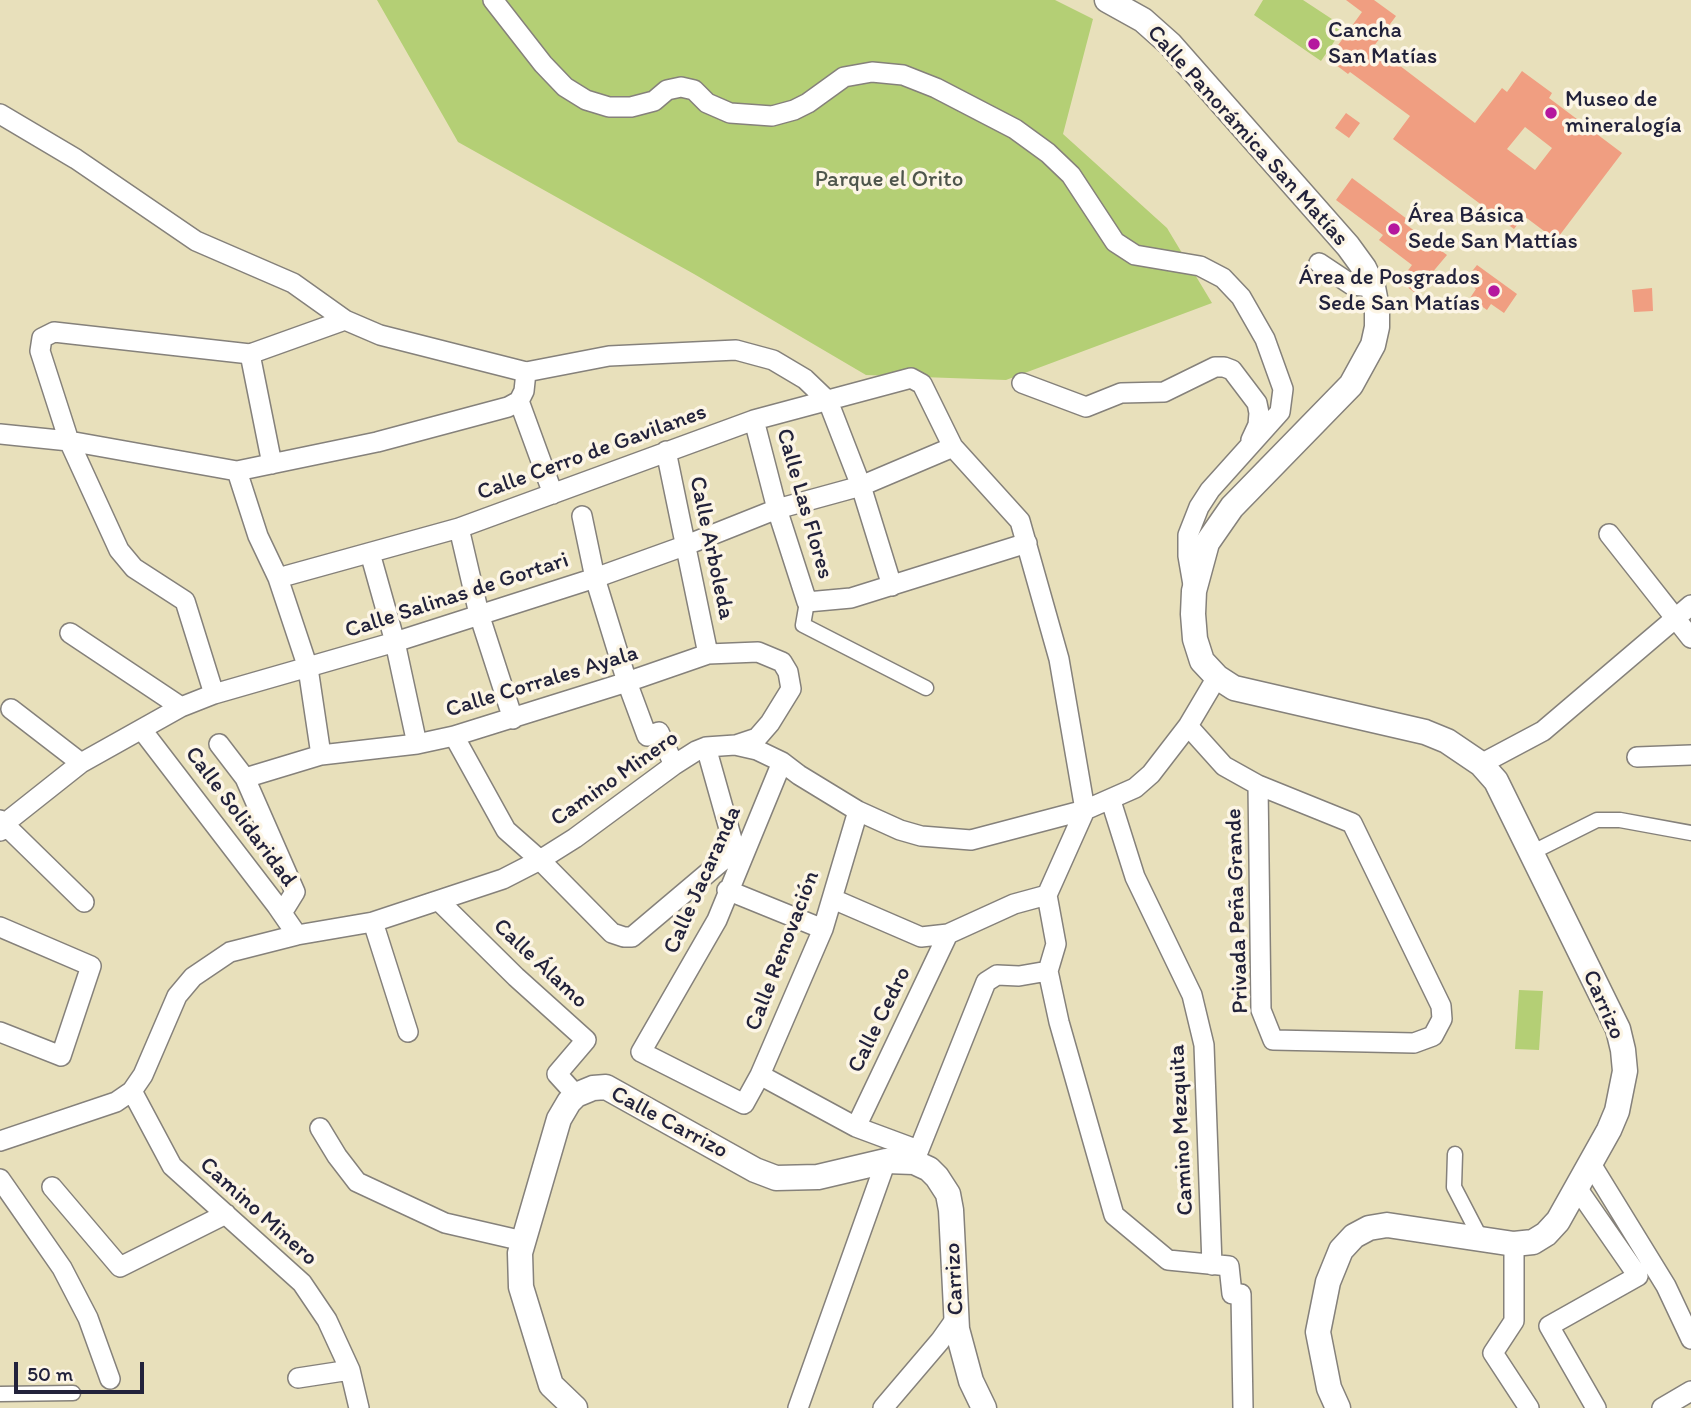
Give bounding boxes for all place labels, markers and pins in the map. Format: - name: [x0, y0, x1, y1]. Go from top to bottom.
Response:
- place label: Cancha San Matías: [1328, 17, 1437, 71]
- marker: Cancha San Matías: [1306, 36, 1322, 52]
- place label: Museo de mineralogía: [1565, 86, 1682, 140]
- marker: Museo de mineralogía: [1543, 105, 1559, 121]
- place label: Área Básica Sede San Mattías: [1408, 202, 1578, 256]
- marker: Área Básica Sede San Mattías: [1386, 221, 1402, 237]
- place label: Área de Posgrados Sede San Matías: [1299, 264, 1480, 318]
- marker: Área de Posgrados Sede San Matías: [1486, 283, 1502, 299]

